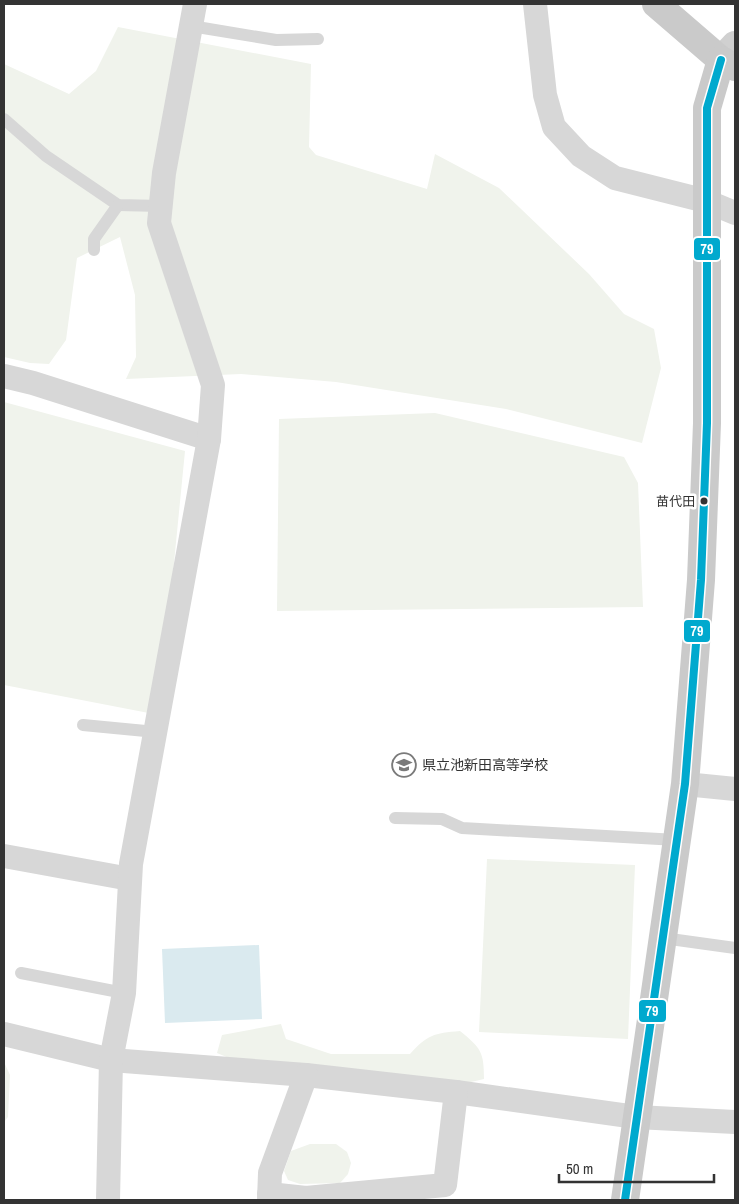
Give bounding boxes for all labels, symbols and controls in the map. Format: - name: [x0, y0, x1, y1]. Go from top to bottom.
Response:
- line badge: 79: [693, 237, 721, 261]
- text: 79: [701, 240, 713, 258]
- place label: 苗代田: [656, 493, 695, 510]
- marker: 苗代田: [699, 496, 709, 506]
- line badge: 79: [683, 619, 711, 643]
- text: 79: [691, 622, 703, 640]
- school or university icon: 県立池新田高等学校: [391, 752, 417, 778]
- place label: 県立池新田高等学校: [422, 756, 548, 774]
- line badge: 79: [638, 999, 667, 1023]
- text: 79: [646, 1002, 658, 1020]
- scale bar: [559, 1152, 714, 1184]
- text: 50 m: [566, 1158, 593, 1179]

